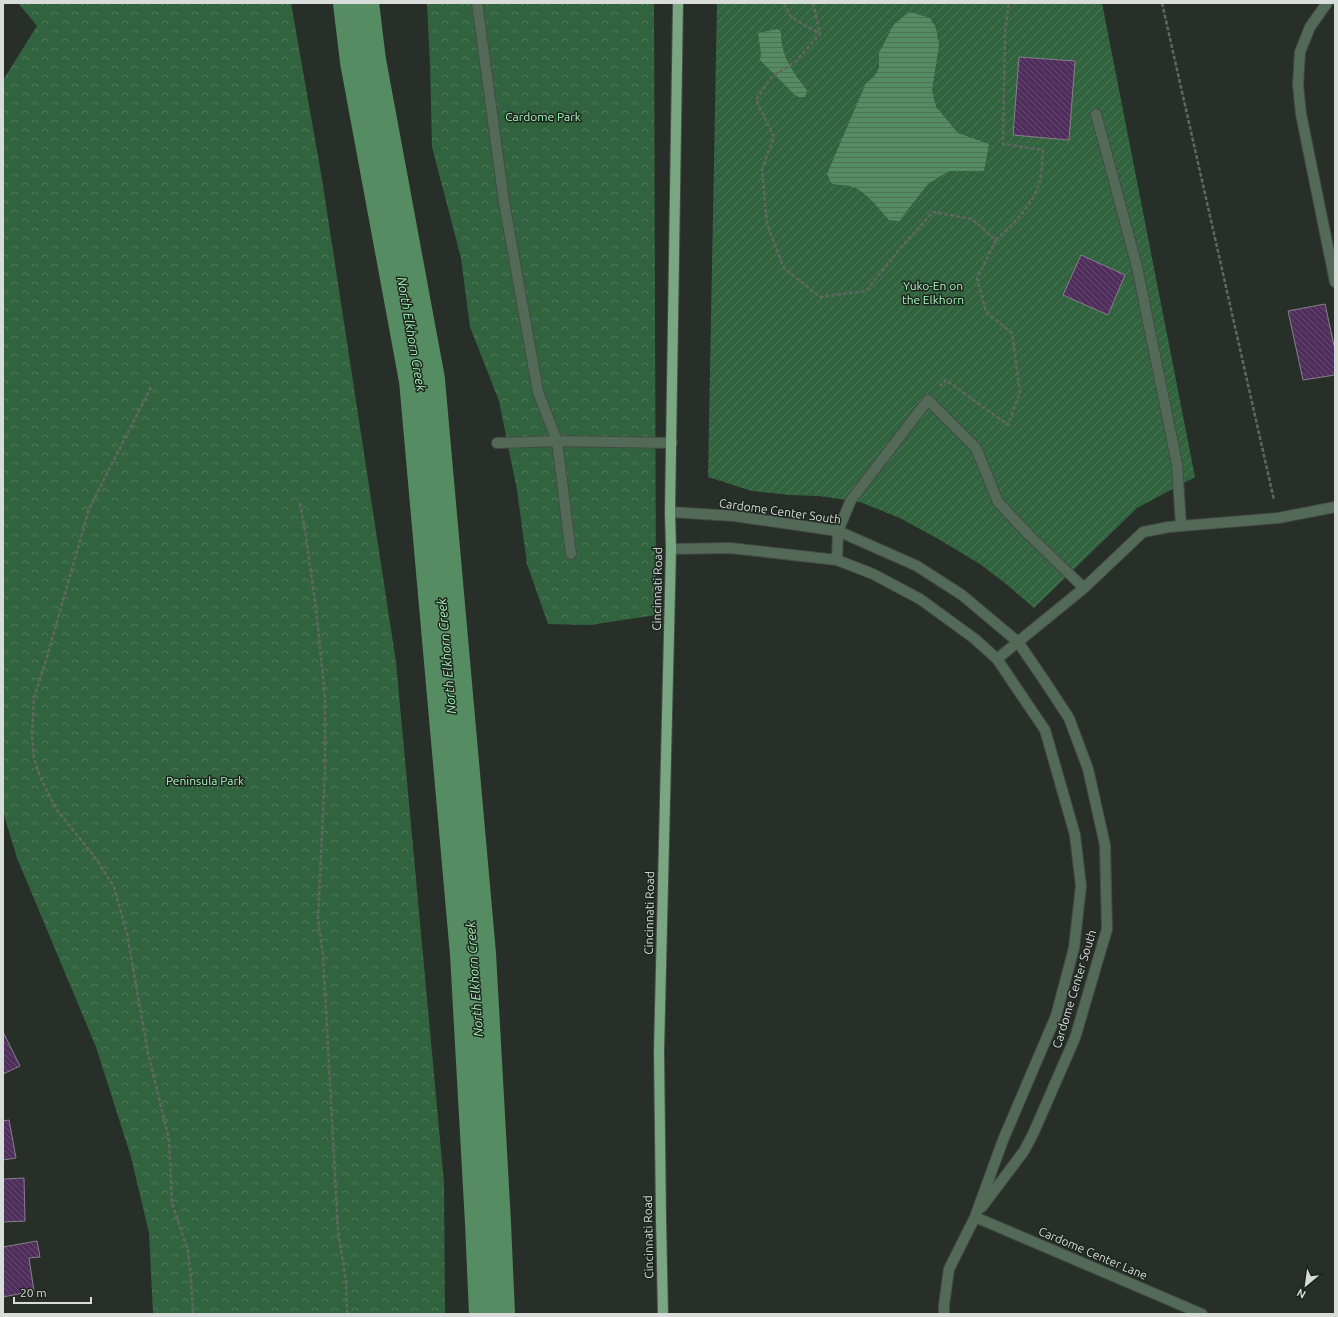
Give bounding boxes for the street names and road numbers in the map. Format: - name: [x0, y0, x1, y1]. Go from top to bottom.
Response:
- street label: Cardome Center South: [718, 496, 842, 526]
- street label: Cincinnati Road: [650, 547, 664, 631]
- street label: Cincinnati Road: [642, 871, 656, 955]
- street label: Cardome Center South: [1050, 928, 1098, 1050]
- street label: Cincinnati Road: [641, 1195, 655, 1279]
- street label: Cardome Center Lane: [1037, 1224, 1149, 1282]

